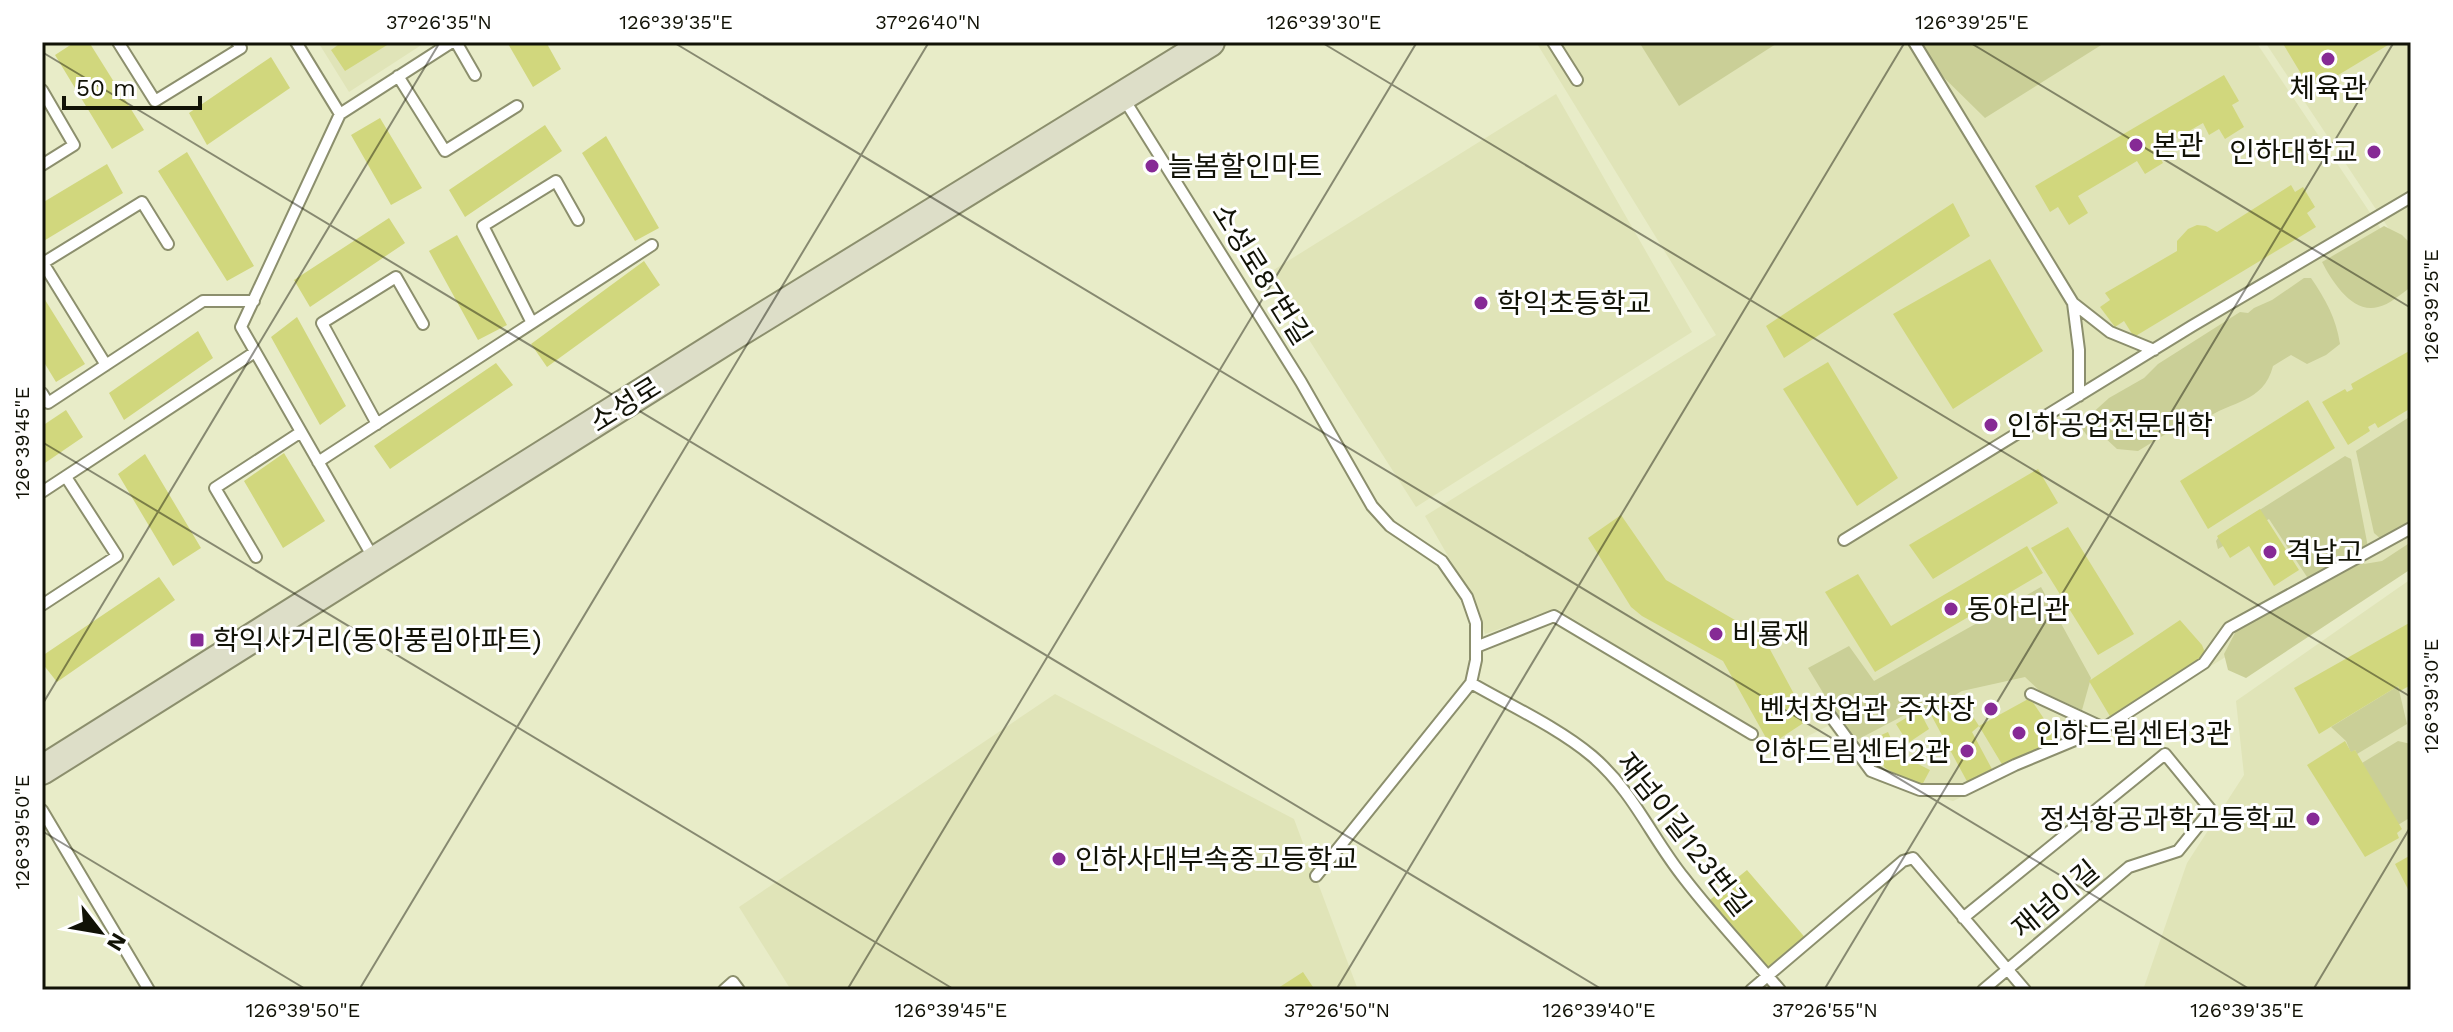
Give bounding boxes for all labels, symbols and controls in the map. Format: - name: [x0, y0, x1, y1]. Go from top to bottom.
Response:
- text: 37°26'35"N: [386, 10, 492, 34]
- text: 126°39'35"E: [619, 10, 733, 34]
- text: 37°26'40"N: [875, 10, 981, 34]
- text: 126°39'30"E: [1267, 10, 1381, 34]
- text: 126°39'25"E: [1915, 10, 2029, 34]
- marker: 체육관: [2319, 50, 2337, 68]
- scale bar: [64, 60, 200, 110]
- place label: 체육관: [2289, 72, 2367, 105]
- text: 50 m: [76, 74, 136, 102]
- place label: 본관: [2152, 129, 2204, 162]
- marker: 본관: [2127, 136, 2145, 154]
- place label: 인하대학교: [2229, 136, 2358, 169]
- marker: 인하대학교: [2365, 143, 2383, 161]
- place label: 늘봄할인마트: [1168, 150, 1323, 183]
- marker: 늘봄할인마트: [1143, 157, 1161, 175]
- street label: 소성로87번길: [1205, 197, 1318, 351]
- text: 126°39'25"E: [2419, 249, 2443, 363]
- place label: 학익초등학교: [1497, 287, 1652, 320]
- marker: 학익초등학교: [1472, 294, 1490, 312]
- street label: 소성로: [584, 370, 667, 439]
- text: 126°39'45"E: [10, 387, 34, 499]
- place label: 인하공업전문대학: [2007, 409, 2213, 442]
- marker: 인하공업전문대학: [1982, 416, 2000, 434]
- place label: 격납고: [2286, 536, 2363, 569]
- marker: 격납고: [2261, 543, 2279, 561]
- place label: 동아리관: [1967, 593, 2070, 626]
- marker: 동아리관: [1942, 600, 1960, 618]
- place label: 비룡재: [1732, 618, 1809, 651]
- place label: 학익사거리(동아풍림아파트): [213, 624, 542, 657]
- marker: 비룡재: [1707, 625, 1725, 643]
- marker: 학익사거리(동아풍림아파트): [188, 631, 206, 649]
- text: 126°39'30"E: [2419, 639, 2443, 753]
- place label: 벤처창업관 주차장: [1759, 693, 1975, 726]
- marker: 벤처창업관 주차장: [1982, 700, 2000, 718]
- place label: 인하드림센터3관: [2035, 717, 2232, 750]
- marker: 인하드림센터3관: [2010, 724, 2028, 742]
- place label: 인하드림센터2관: [1754, 735, 1951, 768]
- marker: 인하드림센터2관: [1958, 742, 1976, 760]
- street label: 재넘이길123번길: [1610, 746, 1758, 923]
- text: 126°39'50"E: [10, 775, 34, 889]
- place label: 정석항공과학고등학교: [2039, 803, 2297, 836]
- marker: 정석항공과학고등학교: [2304, 810, 2322, 828]
- place label: 인하사대부속중고등학교: [1075, 843, 1358, 876]
- marker: 인하사대부속중고등학교: [1050, 850, 1068, 868]
- street label: 재넘이길: [2005, 854, 2105, 945]
- north arrow: [60, 892, 140, 972]
- text: N: [102, 929, 132, 955]
- text: 126°39'50"E: [246, 998, 360, 1022]
- text: 126°39'45"E: [895, 998, 1007, 1022]
- text: 37°26'50"N: [1284, 998, 1390, 1022]
- text: 126°39'40"E: [1542, 998, 1656, 1022]
- text: 37°26'55"N: [1772, 998, 1878, 1022]
- text: 126°39'35"E: [2190, 998, 2304, 1022]

